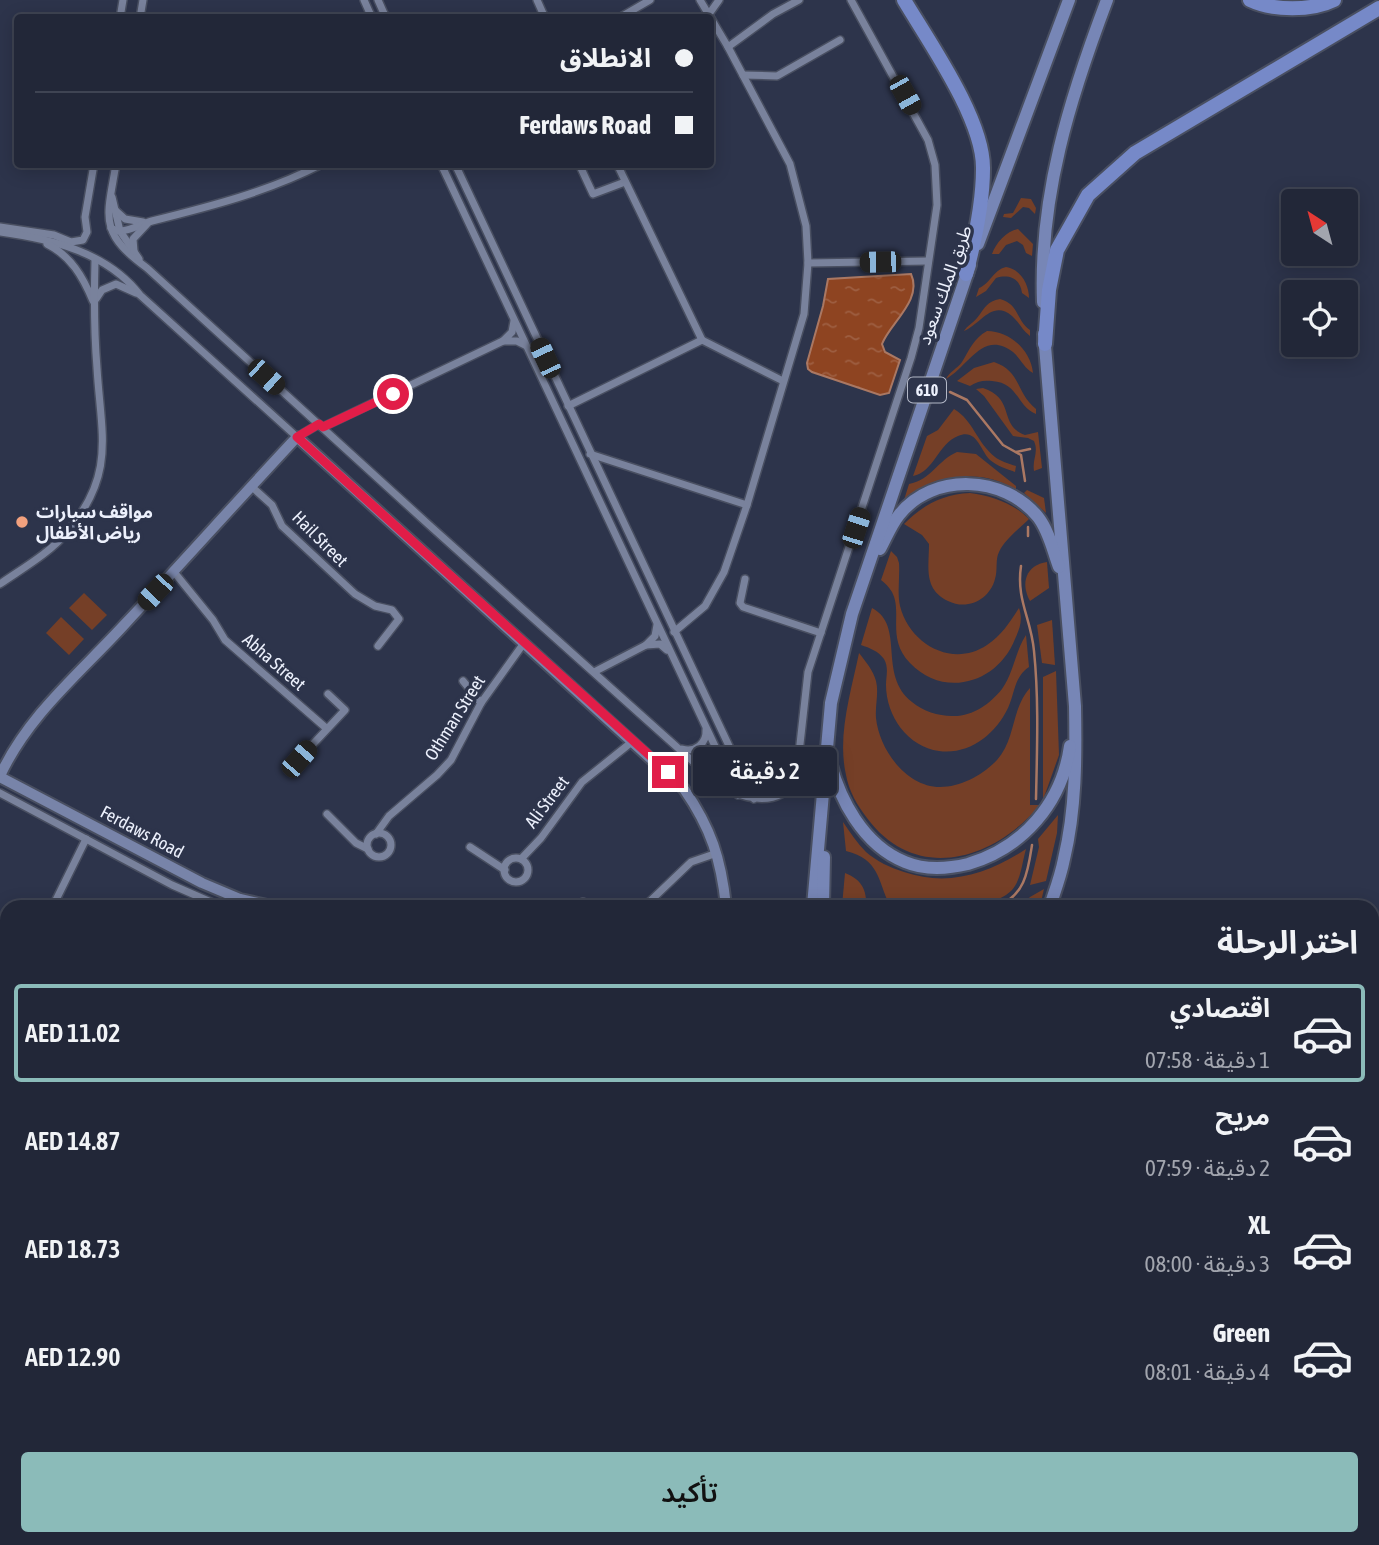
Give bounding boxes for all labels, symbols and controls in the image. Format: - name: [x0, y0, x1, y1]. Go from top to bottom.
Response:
- text: الانطلاق: [560, 43, 651, 73]
- car: [886, 72, 925, 118]
- text: Ferdaws Road: [519, 110, 651, 140]
- north arrow: [1281, 189, 1358, 266]
- map controls: [1281, 189, 1358, 357]
- street label: طريق الملك سعود: [913, 222, 977, 348]
- car: [859, 251, 902, 273]
- button: locate: [1281, 280, 1358, 357]
- car: [527, 335, 564, 381]
- car: [244, 355, 289, 399]
- route start: [377, 378, 409, 410]
- road number: 610: [908, 378, 946, 402]
- place label: مواقف سيارات رياض الأطفال: [36, 501, 153, 544]
- car: [840, 505, 873, 551]
- street label: Hail Street: [288, 507, 352, 571]
- marker: مواقف سيارات رياض الأطفال: [14, 514, 30, 530]
- car: [133, 569, 178, 615]
- street label: Abha Street: [239, 629, 310, 695]
- street label: Othman Street: [420, 671, 489, 764]
- car: [278, 736, 321, 782]
- callout: 2 دقيقة: [692, 748, 836, 796]
- route end: [652, 756, 684, 788]
- text: 2 دقيقة: [730, 758, 800, 784]
- street label: Ali Street: [520, 772, 573, 832]
- street label: Ferdaws Road: [97, 801, 187, 862]
- text: اختر الرحلة: [1217, 923, 1358, 960]
- text: اقتصادي: [1170, 993, 1270, 1023]
- icon: car: [1291, 1002, 1354, 1065]
- text: AED 11.02: [25, 1018, 120, 1048]
- text: 1 دقيقة · 07:58: [1145, 1047, 1270, 1073]
- text: مريح: [1215, 1101, 1270, 1131]
- icon: car: [1291, 1110, 1354, 1173]
- text: AED 14.87: [25, 1126, 120, 1156]
- text: 2 دقيقة · 07:59: [1145, 1155, 1270, 1181]
- text: XL: [1248, 1210, 1270, 1240]
- icon: car: [1291, 1218, 1354, 1281]
- text: AED 18.73: [25, 1234, 120, 1264]
- text: 3 دقيقة · 08:00: [1145, 1251, 1270, 1277]
- text: Green: [1212, 1318, 1270, 1348]
- icon: car: [1291, 1326, 1354, 1389]
- text: AED 12.90: [25, 1342, 120, 1372]
- text: 4 دقيقة · 08:01: [1145, 1359, 1270, 1385]
- button: تأكيد: [21, 1452, 1358, 1532]

